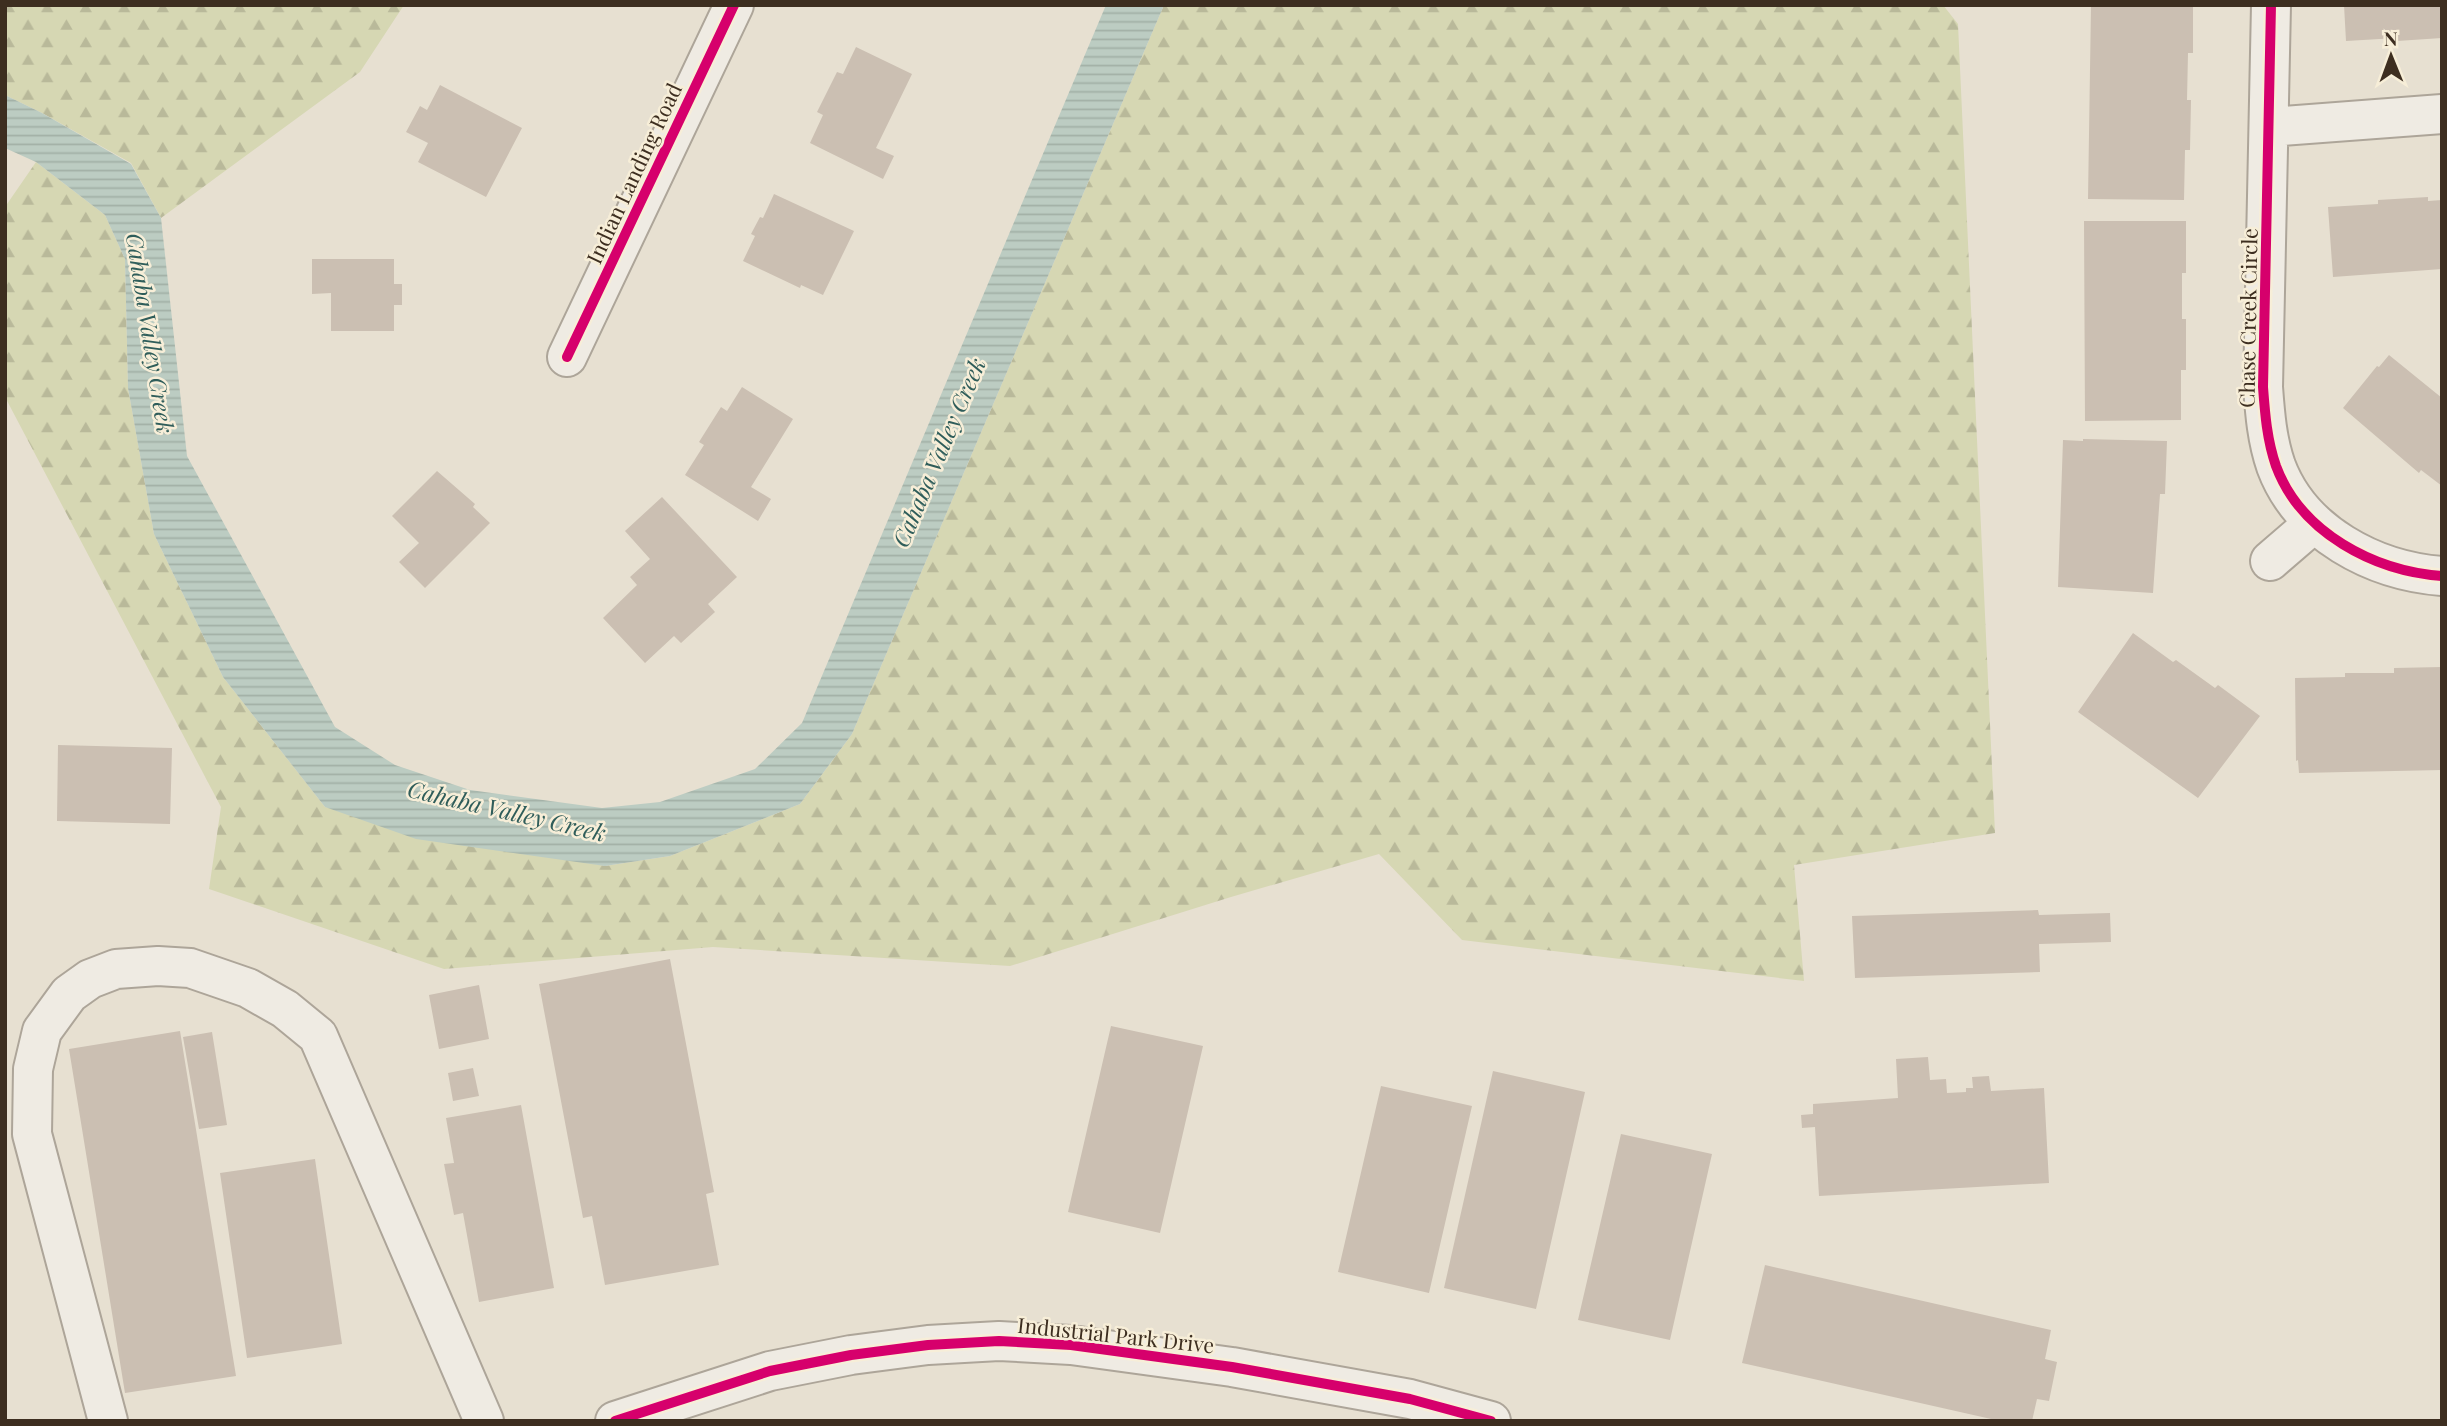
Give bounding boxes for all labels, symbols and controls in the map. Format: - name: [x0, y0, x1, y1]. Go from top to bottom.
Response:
- north arrow: [2356, 21, 2426, 91]
- text: N: [2384, 25, 2398, 51]
- street label: Indian Landing Road: [579, 78, 687, 268]
- street label: Chase Creek Circle: [2231, 228, 2263, 408]
- water label: Cahaba Valley Creek: [120, 231, 182, 436]
- water label: Cahaba Valley Creek: [884, 353, 992, 551]
- water label: Cahaba Valley Creek: [405, 772, 609, 848]
- street label: Industrial Park Drive: [1016, 1310, 1216, 1358]

